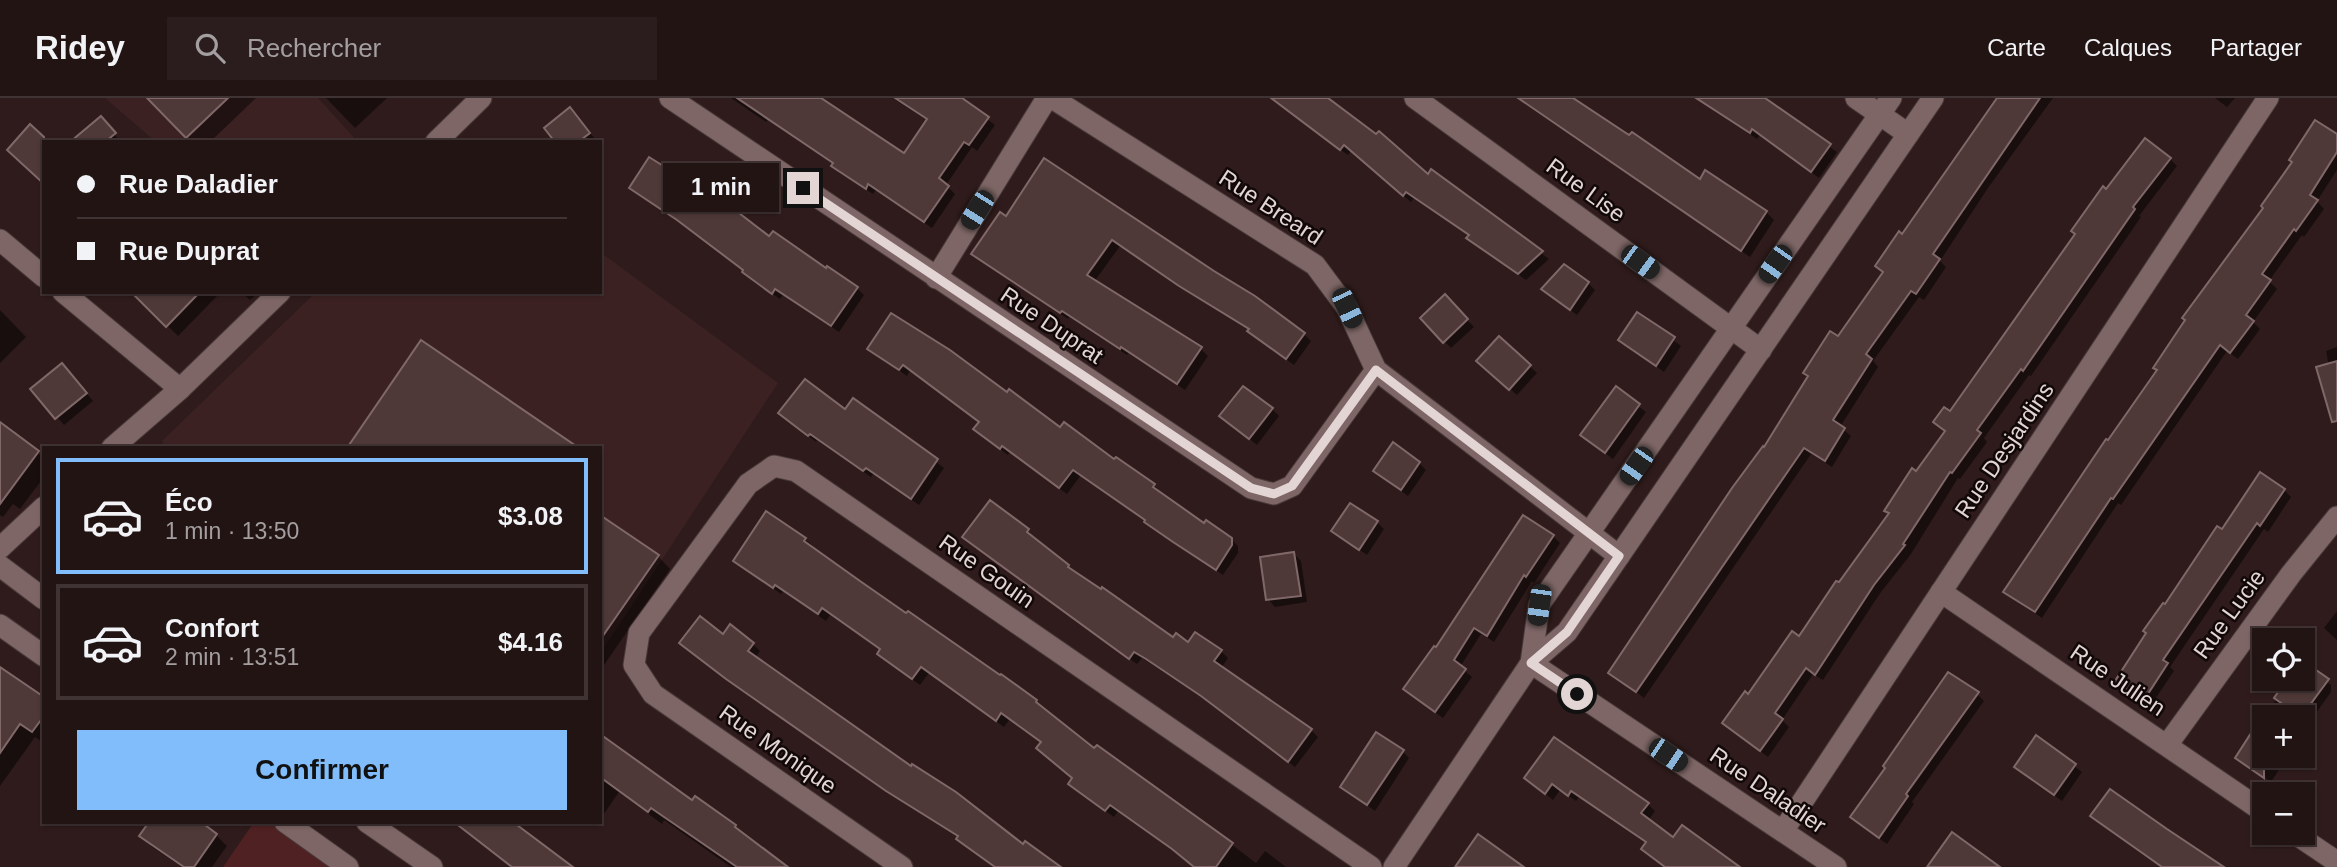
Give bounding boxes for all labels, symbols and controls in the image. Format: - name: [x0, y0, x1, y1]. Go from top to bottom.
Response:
- search box: [167, 17, 657, 80]
- text: Ridey: [35, 29, 125, 66]
- icon: search: [191, 29, 229, 67]
- text: Rechercher: [247, 33, 381, 63]
- text: Carte: [1987, 34, 2046, 61]
- text: Calques: [2084, 34, 2172, 61]
- text: Partager: [2210, 34, 2302, 61]
- street label: Rue Lise: [1542, 153, 1630, 227]
- callout: 1 min: [663, 164, 778, 212]
- street label: Rue Breard: [1215, 164, 1327, 250]
- text: Rue Daladier: [119, 169, 278, 199]
- route end: [787, 172, 819, 204]
- text: 1 min: [691, 174, 751, 200]
- car: [957, 187, 998, 233]
- text: Rue Duprat: [119, 236, 259, 266]
- car: [1617, 241, 1664, 283]
- car: [1755, 241, 1796, 287]
- street label: Rue Duprat: [996, 281, 1109, 369]
- car: [1329, 285, 1366, 331]
- street label: Rue Desjardins: [1949, 378, 2059, 522]
- car: [1616, 443, 1657, 489]
- icon: car: [81, 485, 144, 548]
- text: Éco: [165, 487, 213, 517]
- text: $3.08: [498, 501, 563, 531]
- text: 1 min · 13:50: [165, 518, 299, 544]
- street label: Rue Gouin: [935, 529, 1039, 613]
- street label: Rue Lucie: [2188, 564, 2270, 664]
- car: [1526, 583, 1553, 627]
- icon: car: [81, 611, 144, 674]
- text: Confort: [165, 613, 259, 643]
- text: $4.16: [498, 627, 563, 657]
- map controls: [2252, 628, 2315, 845]
- button: locate: [2252, 628, 2315, 691]
- street label: Rue Julien: [2066, 639, 2170, 721]
- text: 2 min · 13:51: [165, 644, 299, 670]
- route start: [1561, 678, 1593, 710]
- street label: Rue Monique: [715, 699, 841, 799]
- button: +: [2252, 705, 2315, 768]
- button: Confirmer: [77, 730, 567, 810]
- car: [1645, 735, 1692, 775]
- street label: Rue Daladier: [1705, 742, 1831, 838]
- button: −: [2252, 782, 2315, 845]

